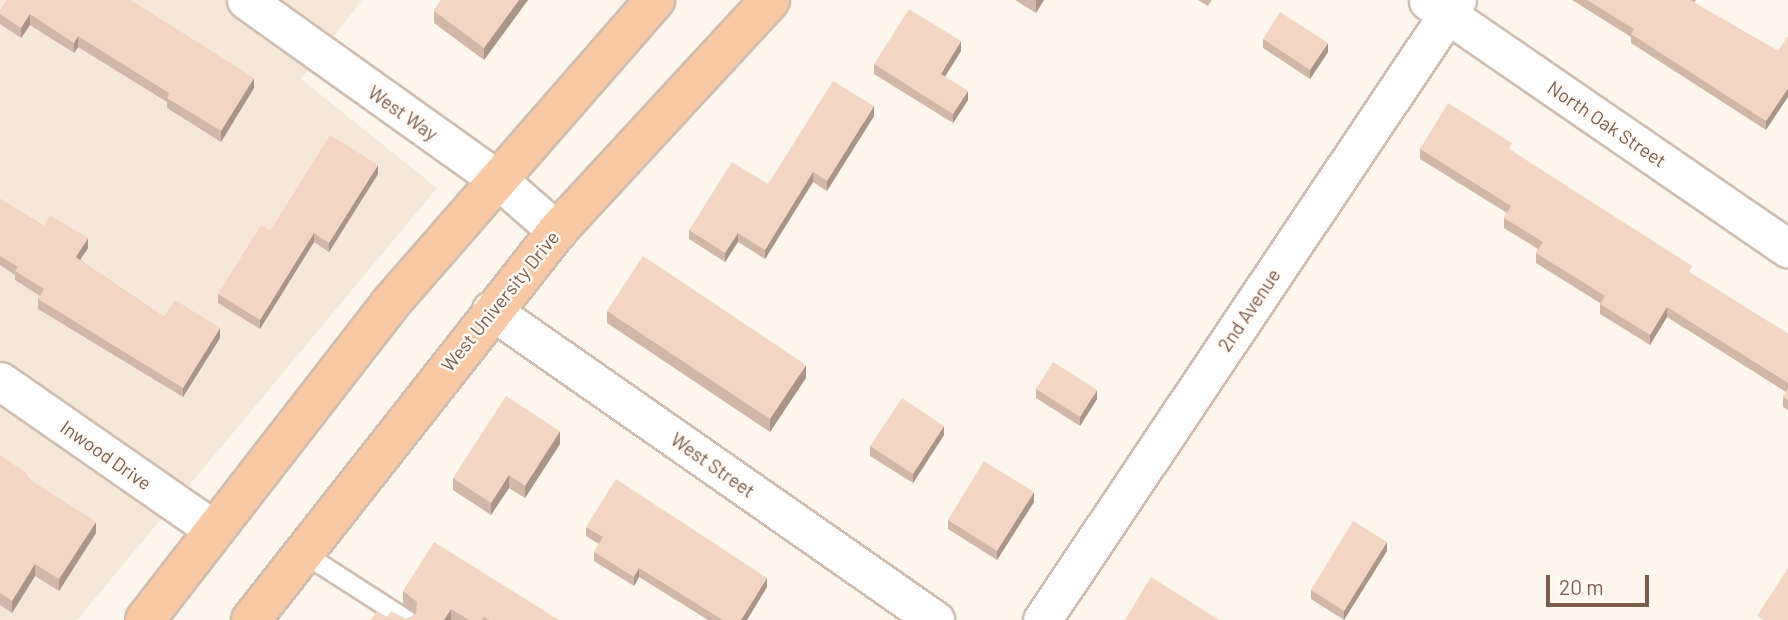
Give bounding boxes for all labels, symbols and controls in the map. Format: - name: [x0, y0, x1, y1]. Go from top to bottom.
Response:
- street label: North Oak Street: [1543, 76, 1671, 172]
- street label: West Way: [364, 81, 442, 145]
- street label: West University Drive: [436, 226, 564, 376]
- street label: 2nd Avenue: [1213, 264, 1285, 356]
- street label: Inwood Drive: [56, 415, 156, 495]
- street label: West Street: [667, 428, 759, 502]
- scale bar: [1550, 560, 1653, 604]
- text: 20 m: [1559, 574, 1604, 599]

